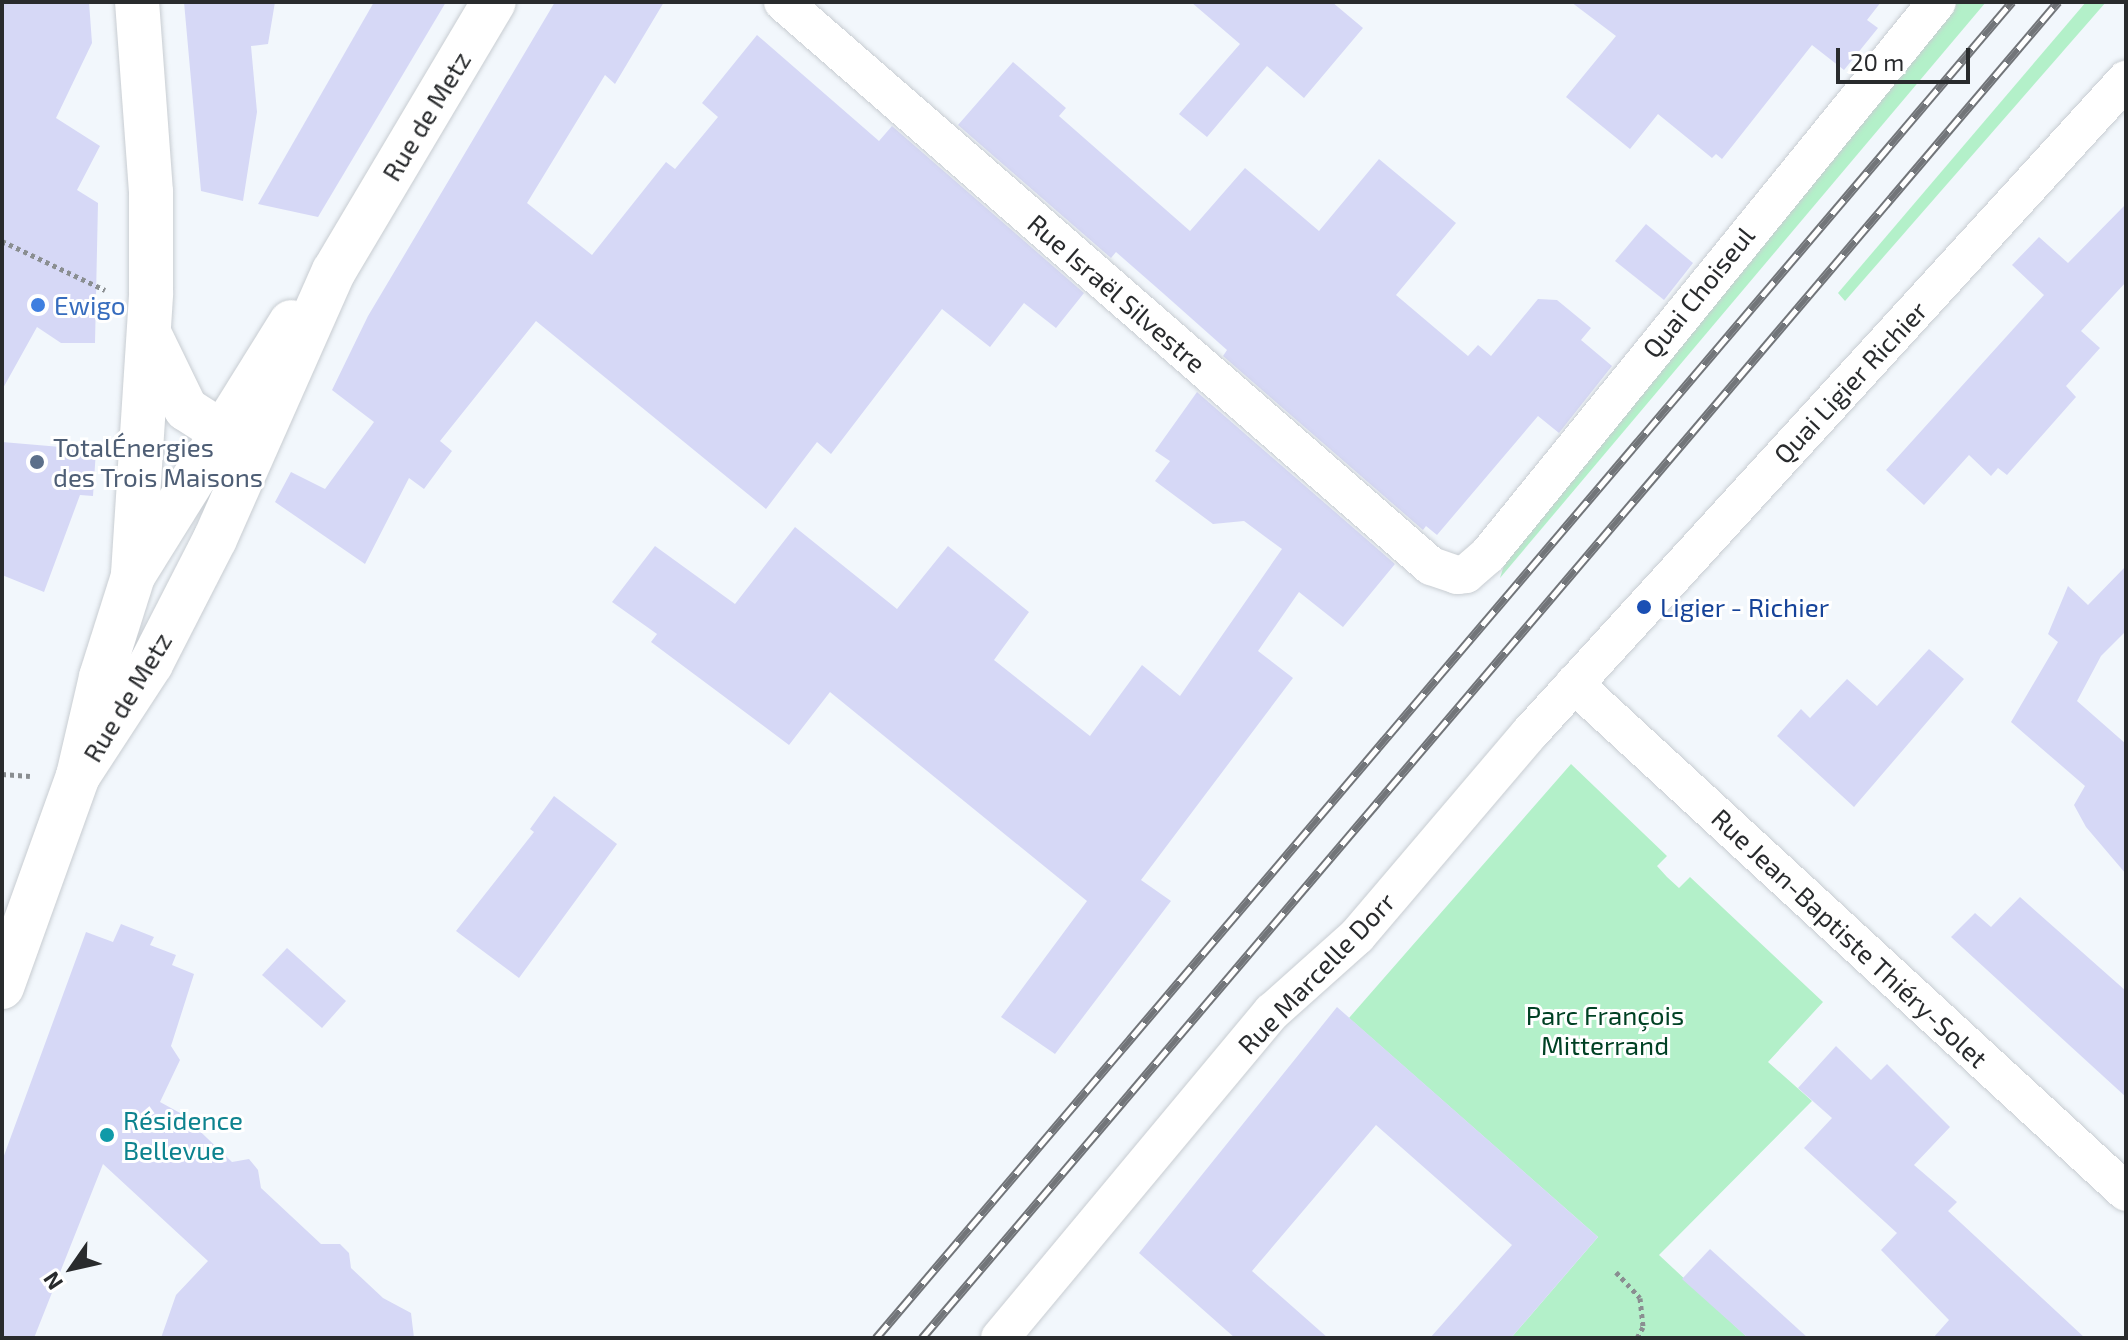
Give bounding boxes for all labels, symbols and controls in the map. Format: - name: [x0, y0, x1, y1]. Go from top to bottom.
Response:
- scale bar: [1840, 32, 1974, 82]
- street label: Rue de Metz: [375, 46, 477, 186]
- text: 20 m: [1850, 47, 1904, 76]
- street label: Rue Israël Silvestre: [1022, 207, 1212, 379]
- street label: Quai Choiseul: [1636, 220, 1760, 364]
- place label: Ewigo: [54, 289, 126, 321]
- street label: Quai Ligier Richier: [1767, 294, 1933, 470]
- marker: Ewigo: [29, 296, 47, 314]
- place label: TotalÉnergies des Trois Maisons: [53, 431, 264, 492]
- marker: TotalÉnergies des Trois Maisons: [28, 453, 46, 471]
- place label: Ligier - Richier: [1660, 591, 1830, 623]
- marker: Ligier - Richier: [1635, 598, 1653, 616]
- street label: Rue de Metz: [76, 627, 178, 767]
- street label: Rue Jean-Baptiste Thiéry-Solet: [1705, 802, 1995, 1074]
- street label: Rue Marcelle Dorr: [1231, 886, 1401, 1060]
- park label: Parc François Mitterrand: [1526, 999, 1684, 1060]
- place label: Résidence Bellevue: [123, 1104, 243, 1166]
- marker: Résidence Bellevue: [98, 1126, 116, 1144]
- north arrow: [32, 1228, 112, 1308]
- text: N: [37, 1268, 67, 1295]

